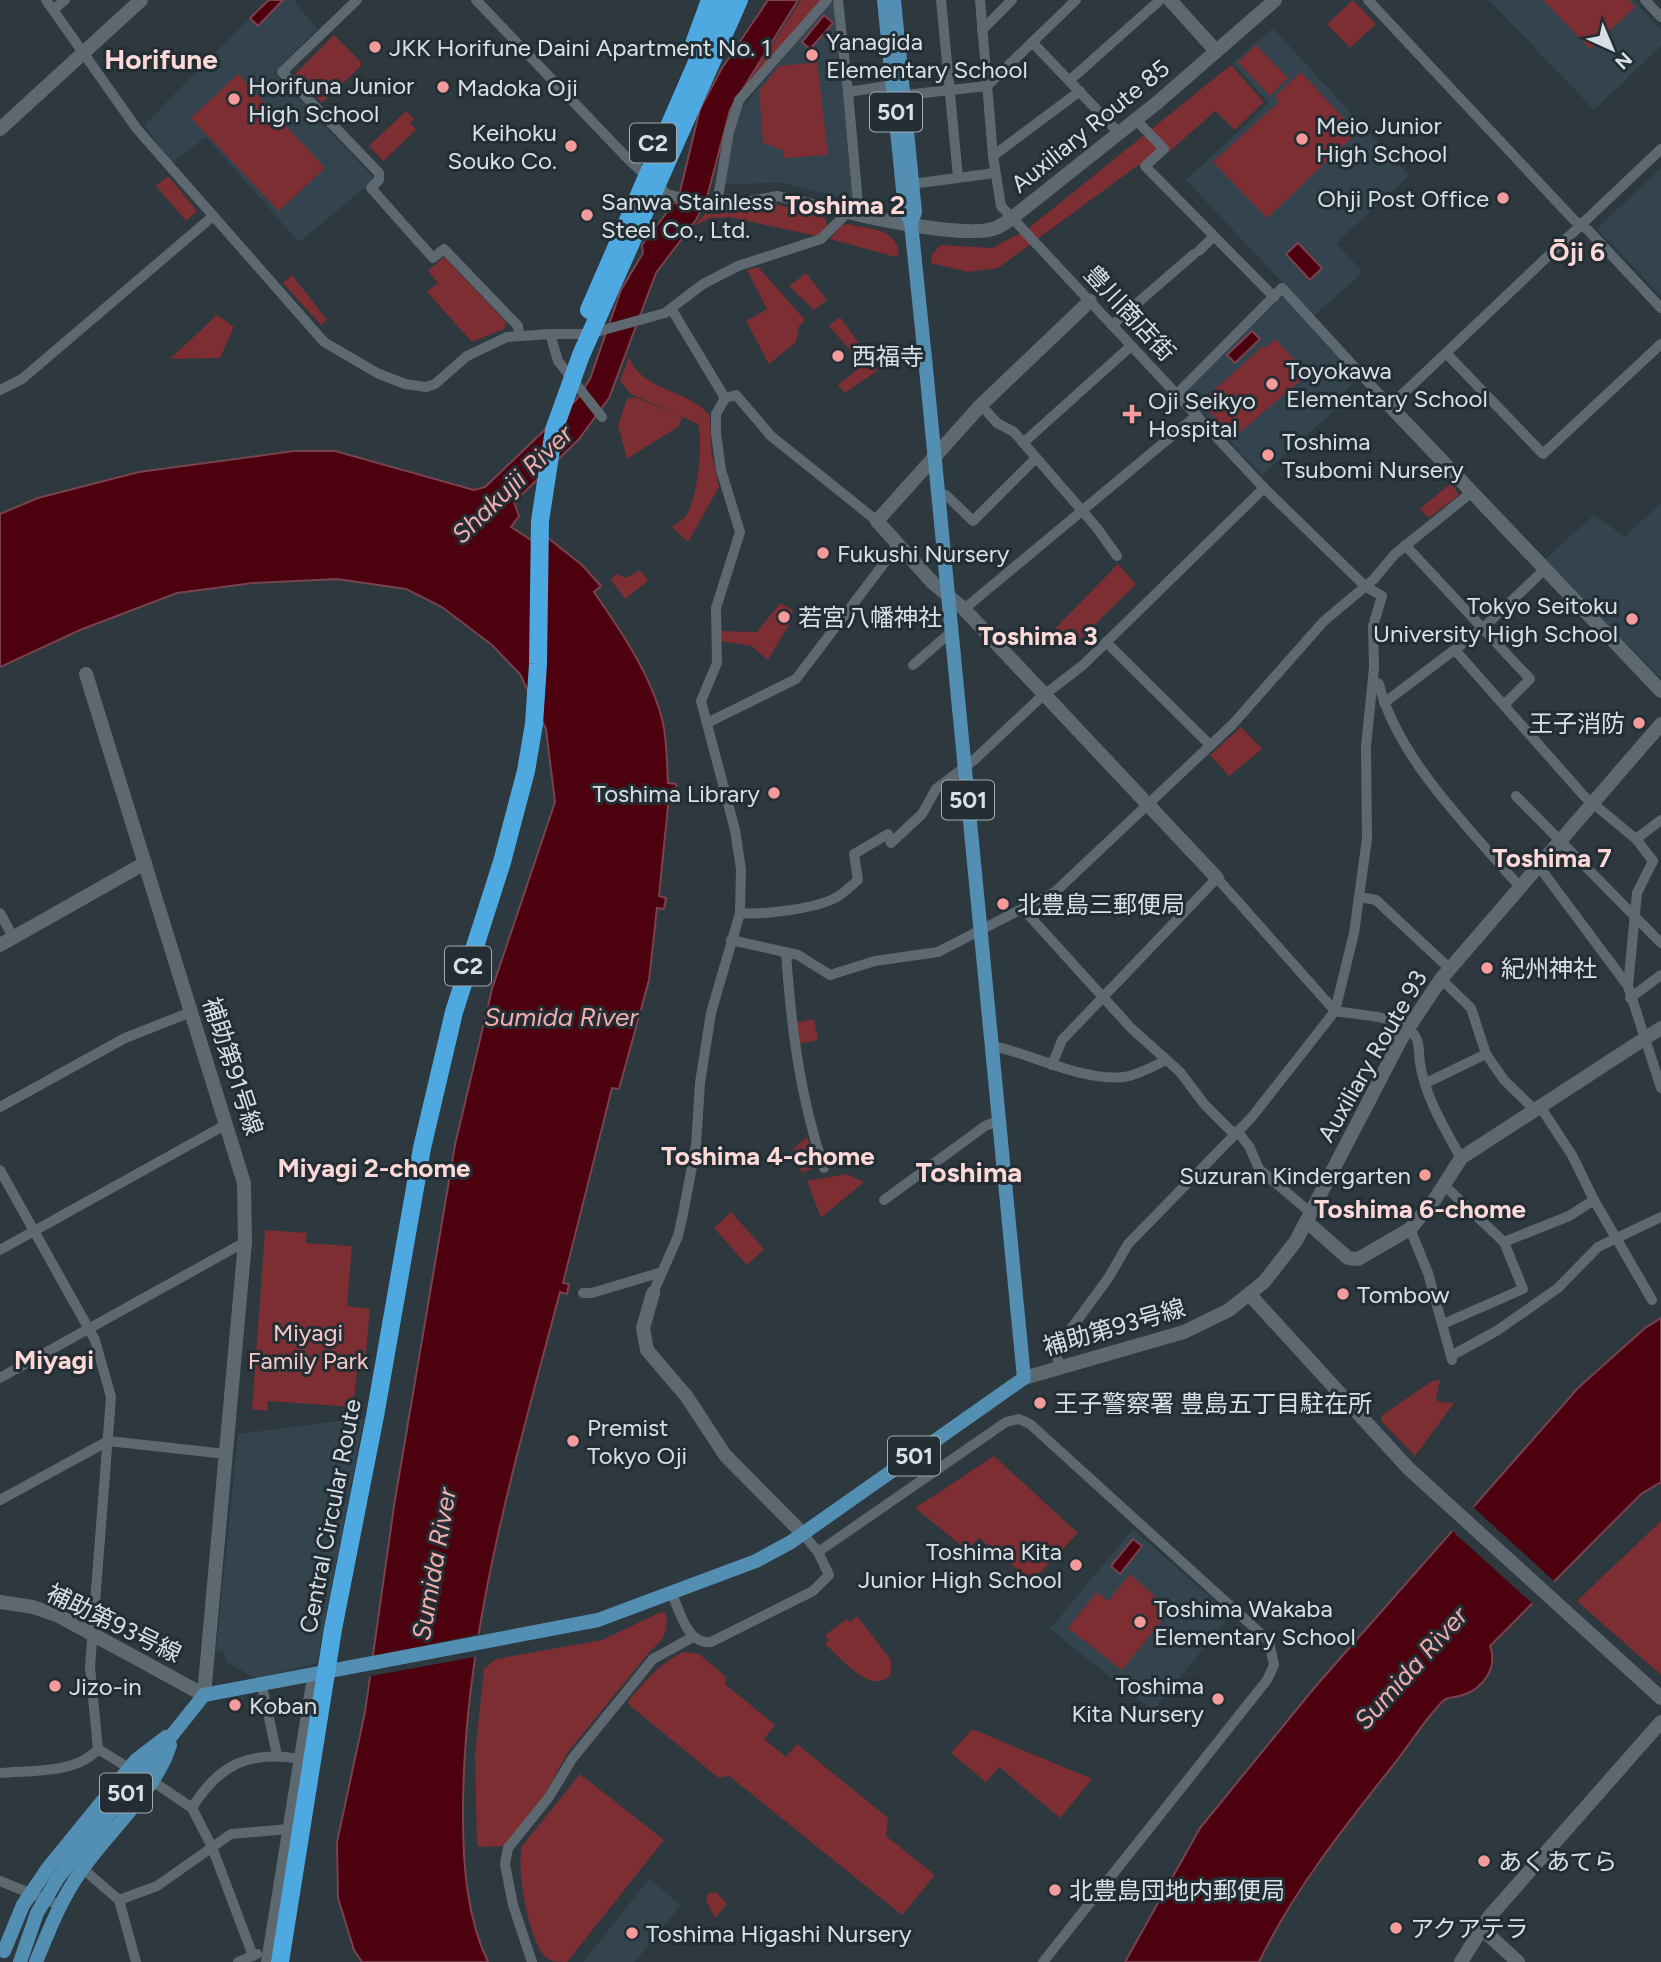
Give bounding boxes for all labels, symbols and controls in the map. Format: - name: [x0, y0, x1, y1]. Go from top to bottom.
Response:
- north arrow: [1577, 14, 1647, 84]
- place label: Yanagida Elementary School: [826, 27, 1028, 84]
- place label: JKK Horifune Daini Apartment No. 1: [389, 33, 771, 62]
- marker: JKK Horifune Daini Apartment No. 1: [367, 39, 383, 55]
- district label: Horifune: [104, 42, 218, 76]
- marker: Yanagida Elementary School: [804, 47, 820, 63]
- text: N: [1610, 47, 1637, 74]
- street label: Auxiliary Route 85: [1005, 53, 1175, 199]
- place label: Horifuna Junior High School: [248, 71, 414, 128]
- place label: Madoka Oji: [457, 73, 578, 102]
- marker: Madoka Oji: [435, 79, 451, 95]
- marker: Horifuna Junior High School: [226, 91, 242, 107]
- road number: 501: [870, 92, 922, 132]
- place label: Meio Junior High School: [1316, 111, 1447, 168]
- place label: Keihoku Souko Co.: [448, 118, 557, 175]
- road number: C2: [630, 124, 676, 162]
- marker: Meio Junior High School: [1294, 131, 1310, 147]
- marker: Keihoku Souko Co.: [563, 138, 579, 154]
- place label: Ohji Post Office: [1317, 184, 1489, 213]
- place label: Sanwa Stainless Steel Co., Ltd.: [601, 187, 774, 244]
- district label: Toshima 2: [785, 189, 905, 221]
- marker: Ohji Post Office: [1495, 190, 1511, 206]
- marker: Sanwa Stainless Steel Co., Ltd.: [579, 207, 595, 223]
- district label: Ōji 6: [1549, 236, 1605, 268]
- street label: 豊川商店街: [1078, 259, 1182, 367]
- place label: 西福寺: [852, 342, 924, 371]
- marker: 西福寺: [830, 348, 846, 364]
- place label: Toyokawa Elementary School: [1286, 356, 1488, 413]
- marker: Toyokawa Elementary School: [1264, 376, 1280, 392]
- place label: Oji Seikyo Hospital: [1148, 386, 1256, 443]
- marker: Oji Seikyo Hospital: [1122, 404, 1142, 424]
- water label: Shakujii River: [445, 417, 580, 550]
- place label: Toshima Tsubomi Nursery: [1282, 427, 1464, 484]
- marker: Toshima Tsubomi Nursery: [1260, 447, 1276, 463]
- place label: Fukushi Nursery: [837, 539, 1010, 568]
- marker: Fukushi Nursery: [815, 545, 831, 561]
- place label: Tokyo Seitoku University High School: [1373, 591, 1618, 648]
- place label: 若宮八幡神社: [798, 603, 942, 632]
- marker: 若宮八幡神社: [776, 609, 792, 625]
- marker: Tokyo Seitoku University High School: [1624, 611, 1640, 627]
- district label: Toshima 3: [978, 620, 1098, 652]
- place label: 王子消防: [1529, 709, 1625, 738]
- marker: 王子消防: [1631, 715, 1647, 731]
- place label: Toshima Library: [592, 779, 760, 808]
- road number: 501: [942, 780, 994, 820]
- marker: Toshima Library: [766, 785, 782, 801]
- district label: Toshima 7: [1492, 842, 1612, 874]
- place label: 北豊島三郵便局: [1017, 890, 1185, 919]
- marker: 北豊島三郵便局: [995, 896, 1011, 912]
- road number: C2: [445, 946, 491, 986]
- place label: 紀州神社: [1501, 954, 1597, 983]
- marker: 紀州神社: [1479, 960, 1495, 976]
- street label: Auxiliary Route 93: [1311, 965, 1433, 1147]
- street label: 補助第91号線: [197, 993, 269, 1139]
- water label: Sumida River: [484, 1001, 639, 1033]
- district label: Toshima 4-chome: [661, 1140, 875, 1172]
- district label: Miyagi 2-chome: [278, 1152, 471, 1184]
- district label: Toshima: [916, 1155, 1022, 1189]
- place label: Suzuran Kindergarten: [1179, 1161, 1411, 1190]
- marker: Suzuran Kindergarten: [1417, 1167, 1433, 1183]
- district label: Toshima 6-chome: [1314, 1193, 1526, 1225]
- place label: Tombow: [1357, 1280, 1450, 1309]
- marker: Tombow: [1335, 1286, 1351, 1302]
- street label: 補助第93号線: [1040, 1293, 1188, 1361]
- park label: Miyagi Family Park: [248, 1318, 369, 1375]
- district label: Miyagi: [14, 1344, 94, 1376]
- place label: 王子警察署 豊島五丁目駐在所: [1054, 1389, 1372, 1418]
- marker: 王子警察署 豊島五丁目駐在所: [1032, 1395, 1048, 1411]
- street label: Central Circular Route: [293, 1397, 367, 1635]
- place label: Premist Tokyo Oji: [587, 1413, 687, 1470]
- marker: Premist Tokyo Oji: [565, 1433, 581, 1449]
- road number: 501: [888, 1436, 940, 1476]
- water label: Sumida River: [405, 1484, 463, 1643]
- place label: Toshima Kita Junior High School: [858, 1537, 1062, 1594]
- marker: Toshima Kita Junior High School: [1068, 1557, 1084, 1573]
- street label: 補助第93号線: [42, 1578, 186, 1668]
- place label: Toshima Wakaba Elementary School: [1154, 1594, 1356, 1651]
- water label: Sumida River: [1348, 1599, 1475, 1736]
- marker: Toshima Wakaba Elementary School: [1132, 1614, 1148, 1630]
- place label: Toshima Kita Nursery: [1072, 1671, 1204, 1728]
- place label: Jizo-in: [69, 1672, 142, 1701]
- marker: Jizo-in: [47, 1678, 63, 1694]
- place label: Koban: [249, 1691, 317, 1720]
- marker: Toshima Kita Nursery: [1210, 1691, 1226, 1707]
- marker: Koban: [227, 1697, 243, 1713]
- road number: 501: [100, 1774, 152, 1812]
- place label: あくあてら: [1498, 1847, 1618, 1876]
- marker: あくあてら: [1476, 1853, 1492, 1869]
- place label: 北豊島団地内郵便局: [1069, 1876, 1285, 1905]
- marker: 北豊島団地内郵便局: [1047, 1882, 1063, 1898]
- place label: アクアテラ: [1410, 1914, 1529, 1943]
- place label: Toshima Higashi Nursery: [646, 1919, 912, 1948]
- marker: アクアテラ: [1388, 1920, 1404, 1936]
- marker: Toshima Higashi Nursery: [624, 1925, 640, 1941]

